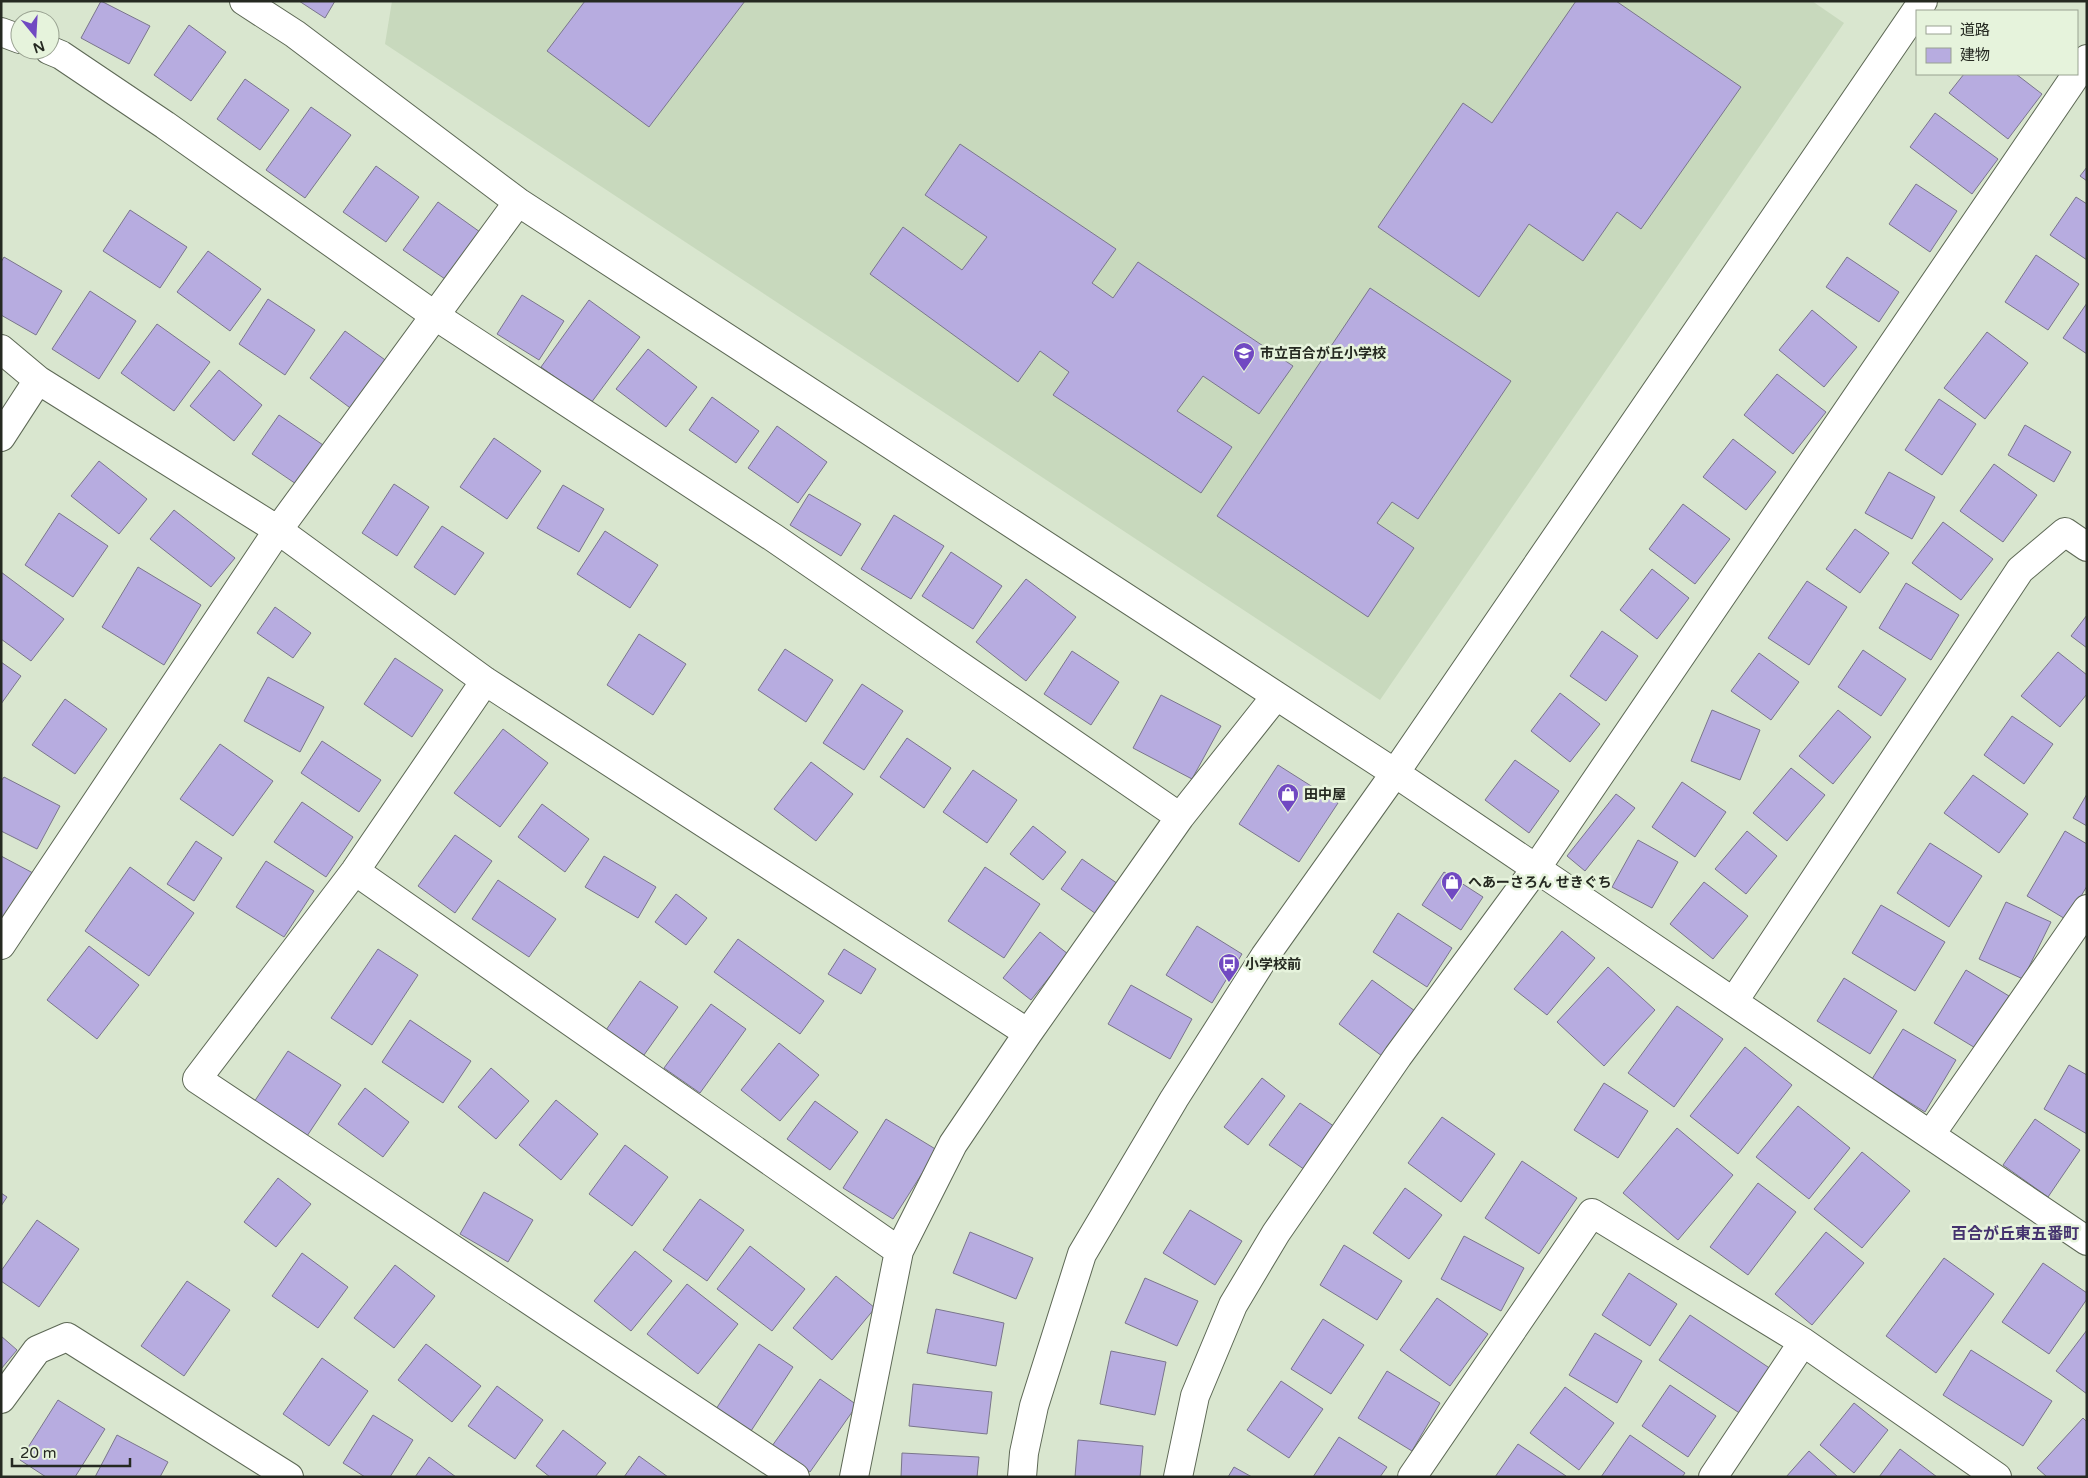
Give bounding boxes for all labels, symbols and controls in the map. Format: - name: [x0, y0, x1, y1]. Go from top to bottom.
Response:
- north arrow: [10, 10, 60, 60]
- legend: [1916, 10, 2078, 75]
- text: 道路: [1960, 21, 1990, 39]
- text: N: [31, 37, 47, 57]
- text: 建物: [1960, 46, 1990, 64]
- school or university icon: 市立百合が丘小学校: [1232, 341, 1256, 372]
- place label: 市立百合が丘小学校: [1260, 345, 1386, 362]
- shop icon: 田中屋: [1276, 782, 1300, 813]
- place label: 田中屋: [1304, 786, 1346, 803]
- shop icon: へあーさろん せきぐち: [1440, 870, 1464, 901]
- place label: へあーさろん せきぐち: [1468, 874, 1612, 891]
- bus stop icon: 小学校前: [1217, 952, 1241, 983]
- place label: 小学校前: [1245, 956, 1301, 973]
- district label: 百合が丘東五番町: [1951, 1224, 2079, 1244]
- scale bar: [12, 1436, 130, 1468]
- text: 20 m: [20, 1444, 57, 1462]

